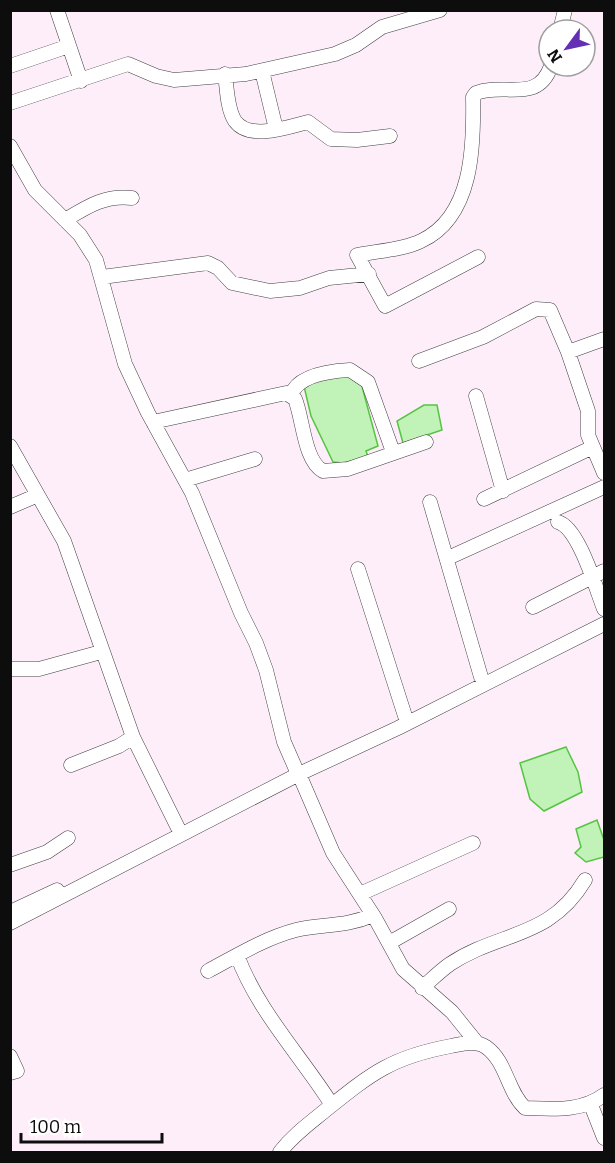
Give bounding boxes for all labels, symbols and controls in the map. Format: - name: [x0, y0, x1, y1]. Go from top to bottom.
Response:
- north arrow: [537, 18, 597, 78]
- text: N: [544, 46, 566, 66]
- scale bar: [21, 1106, 162, 1144]
- text: 100 m: [30, 1116, 81, 1138]

